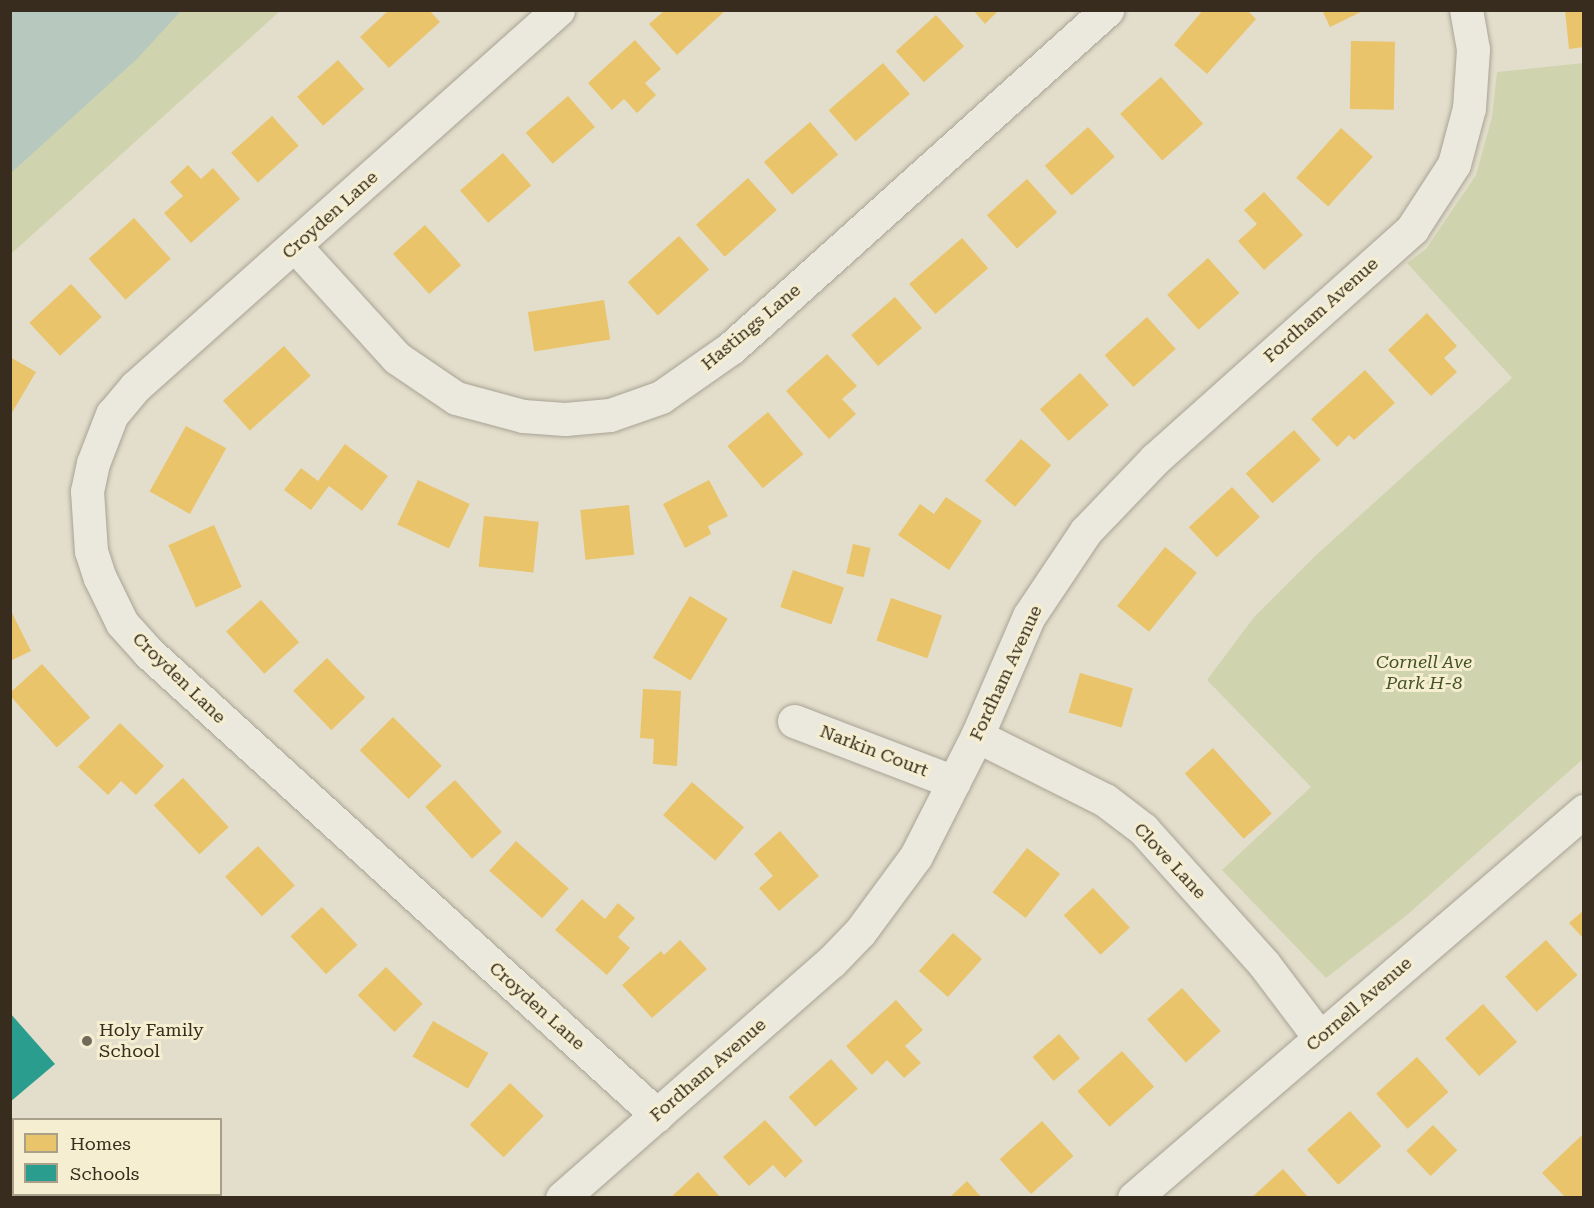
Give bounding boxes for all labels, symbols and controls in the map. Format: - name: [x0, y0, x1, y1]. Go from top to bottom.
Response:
- street label: Croyden Lane: [278, 166, 382, 264]
- street label: Fordham Avenue: [1259, 253, 1383, 367]
- street label: Hastings Lane: [697, 279, 805, 375]
- street label: Fordham Avenue: [965, 602, 1047, 744]
- street label: Croyden Lane: [128, 628, 230, 728]
- park label: Cornell Ave Park H-8: [1376, 652, 1472, 694]
- street label: Narkin Court: [817, 720, 931, 782]
- street label: Clove Lane: [1129, 818, 1211, 904]
- street label: Cornell Avenue: [1302, 952, 1416, 1056]
- street label: Croyden Lane: [485, 957, 589, 1055]
- street label: Fordham Avenue: [646, 1014, 770, 1126]
- place label: Holy Family School: [99, 1020, 204, 1062]
- marker: Holy Family School: [80, 1034, 94, 1048]
- legend: [12, 1118, 222, 1196]
- text: Homes: [70, 1133, 131, 1154]
- text: Schools: [70, 1163, 139, 1184]

